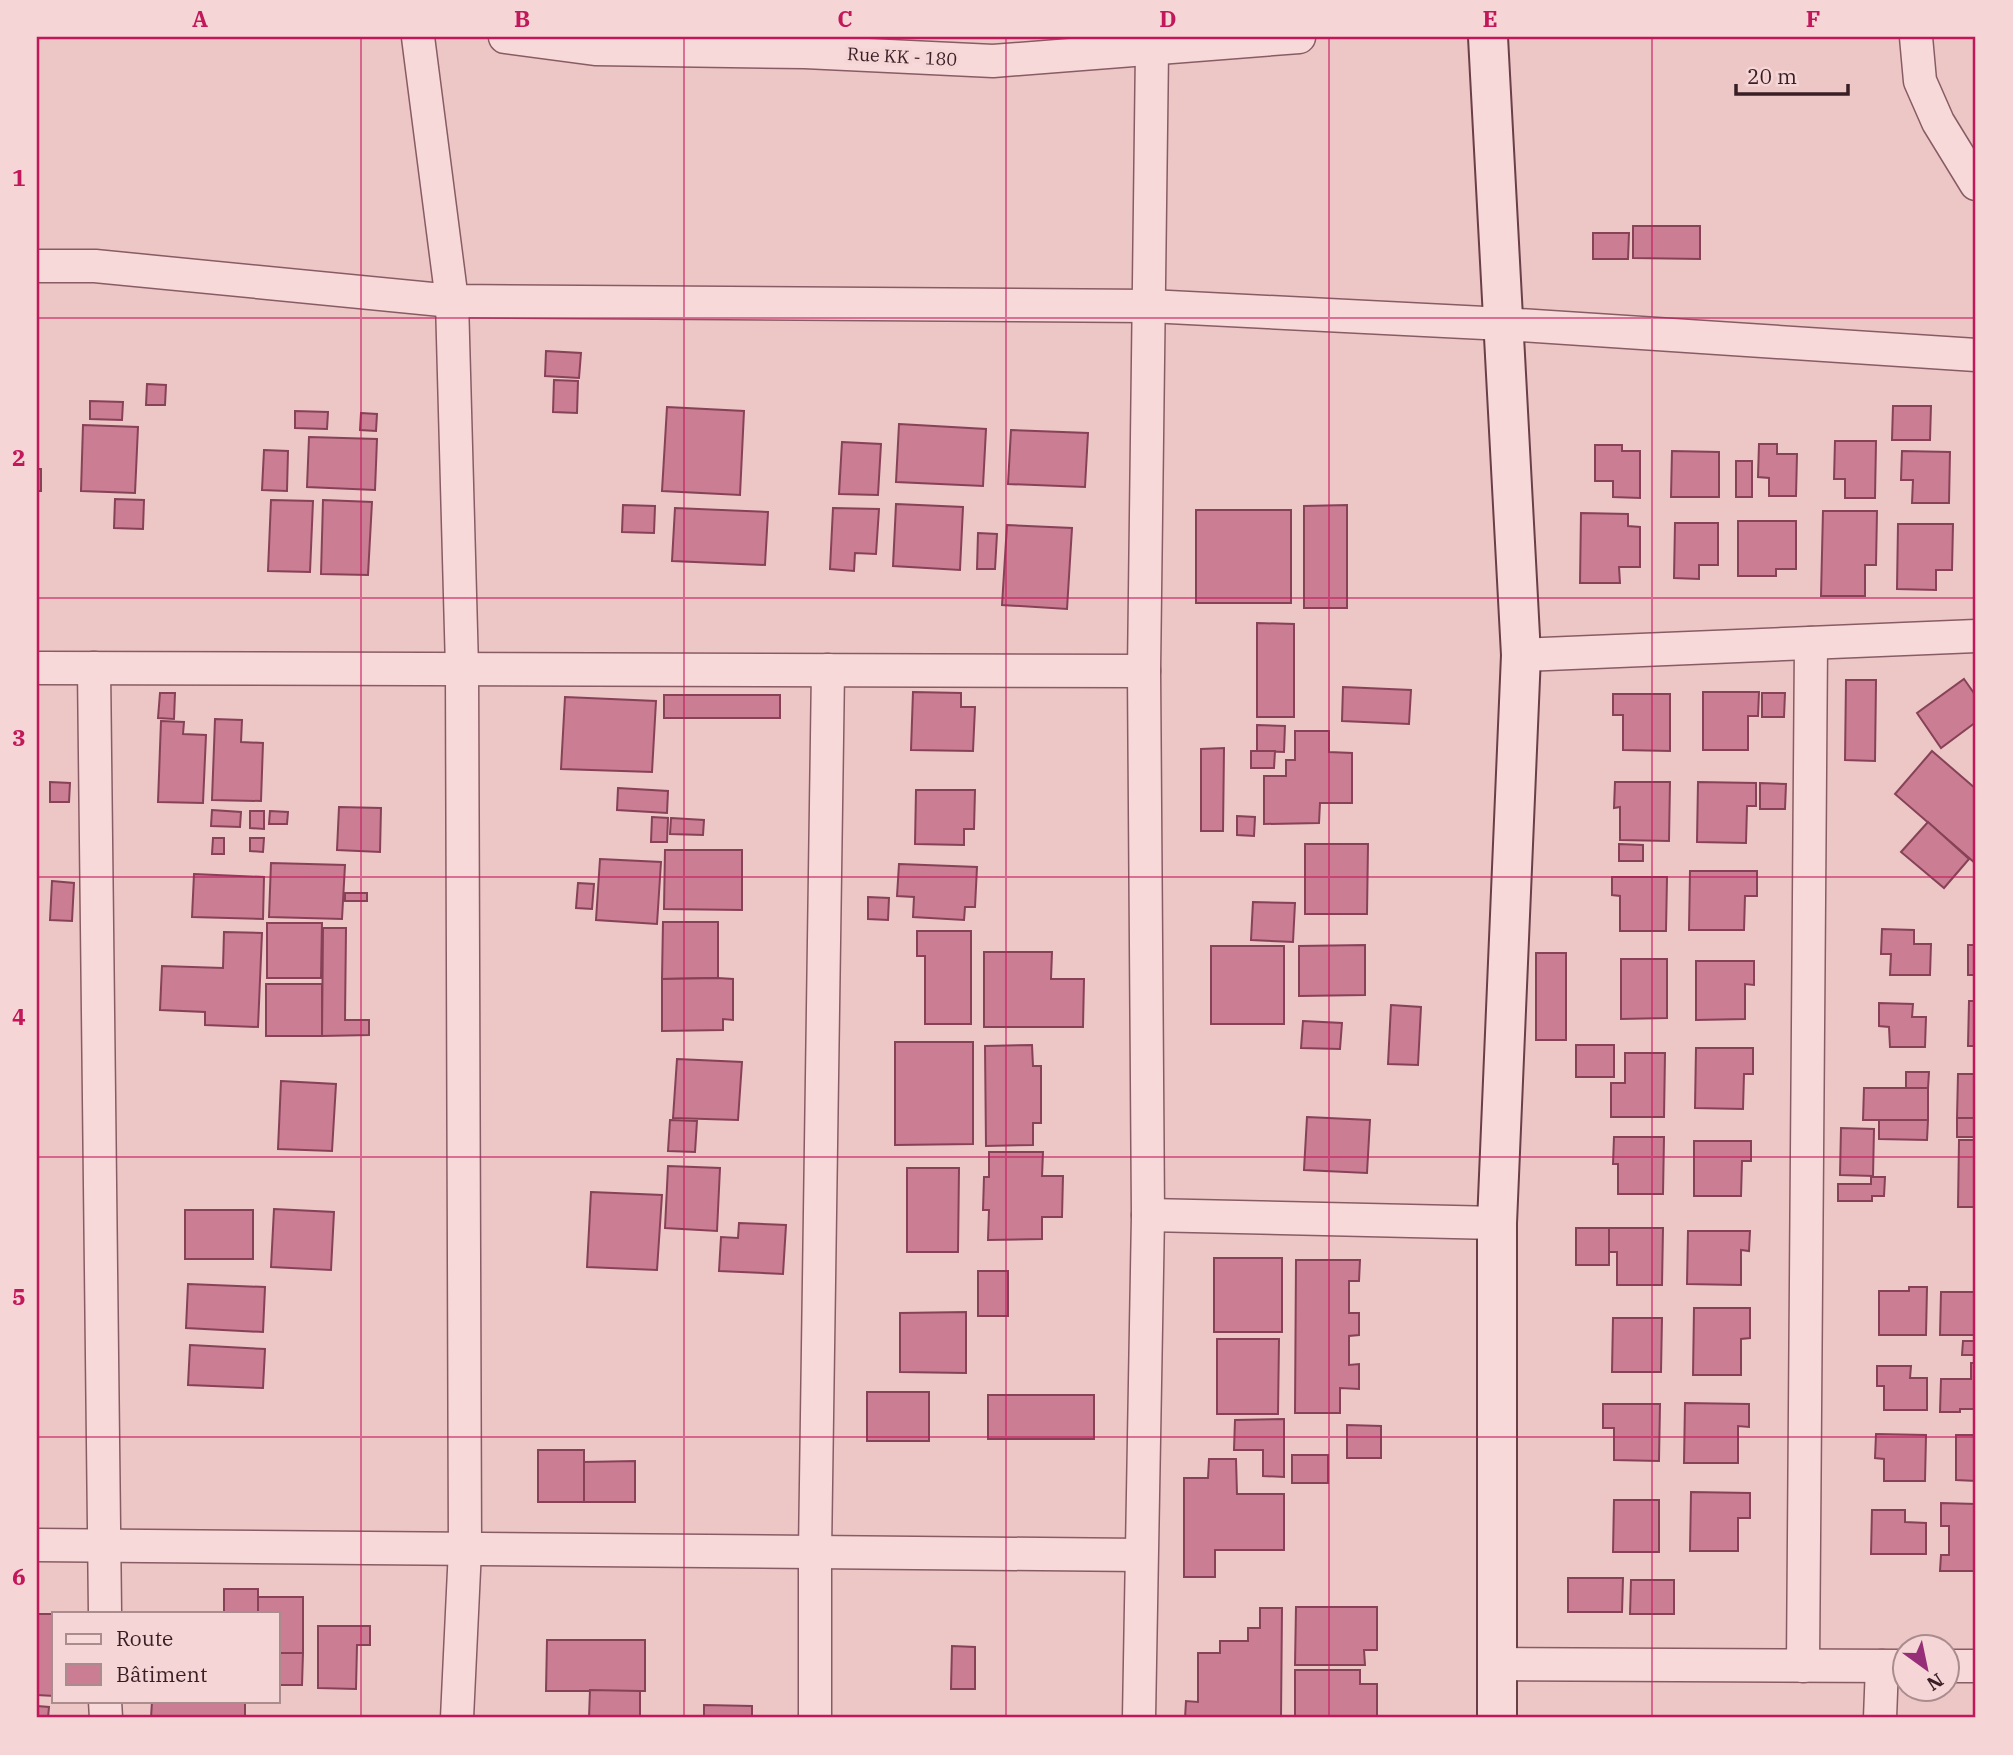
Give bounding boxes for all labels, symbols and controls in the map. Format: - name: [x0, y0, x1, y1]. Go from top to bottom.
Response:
- text: A: [192, 3, 208, 33]
- text: B: [514, 3, 530, 33]
- text: C: [837, 3, 853, 33]
- text: D: [1159, 3, 1177, 33]
- text: E: [1482, 3, 1498, 33]
- text: F: [1806, 3, 1820, 33]
- street label: Rue KK - 180: [846, 42, 958, 71]
- scale bar: [1736, 52, 1848, 96]
- text: 20 m: [1747, 62, 1797, 90]
- text: 1: [12, 162, 26, 192]
- text: 2: [12, 442, 26, 472]
- text: 3: [12, 722, 26, 752]
- text: 4: [12, 1001, 26, 1031]
- text: 5: [12, 1281, 26, 1311]
- text: 6: [12, 1561, 26, 1591]
- legend: [52, 1612, 280, 1702]
- text: Route: [116, 1624, 173, 1652]
- north arrow: [1890, 1632, 1960, 1702]
- text: Bâtiment: [116, 1660, 207, 1688]
- text: N: [1922, 1668, 1948, 1696]

